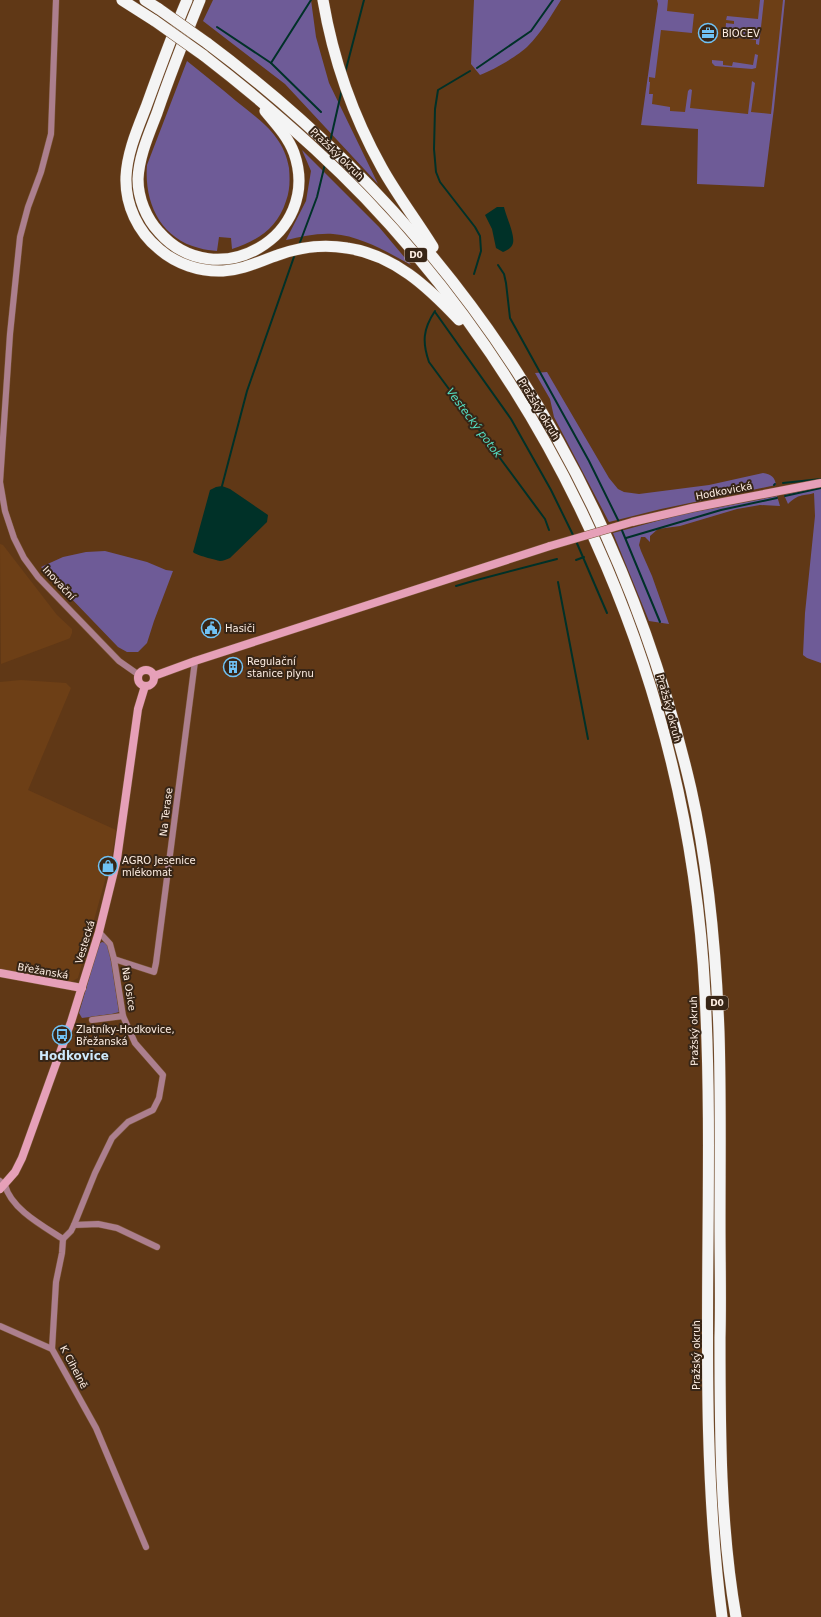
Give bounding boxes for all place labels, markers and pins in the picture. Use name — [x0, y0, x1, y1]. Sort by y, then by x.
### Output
office icon: BIOCEV — [697, 22, 719, 44]
place label: BIOCEV — [722, 28, 760, 39]
public building icon: Hasiči — [200, 617, 222, 639]
place label: Hasiči — [225, 623, 255, 634]
building icon: Regulační stanice plynu — [222, 656, 244, 678]
place label: Regulační stanice plynu — [247, 656, 314, 679]
shop icon: AGRO Jesenice mlékomat — [97, 855, 119, 877]
place label: AGRO Jesenice mlékomat — [122, 855, 196, 878]
bus stop icon: Zlatníky-Hodkovice, Břežanská — [51, 1024, 73, 1046]
place label: Zlatníky-Hodkovice, Břežanská — [76, 1024, 175, 1047]

